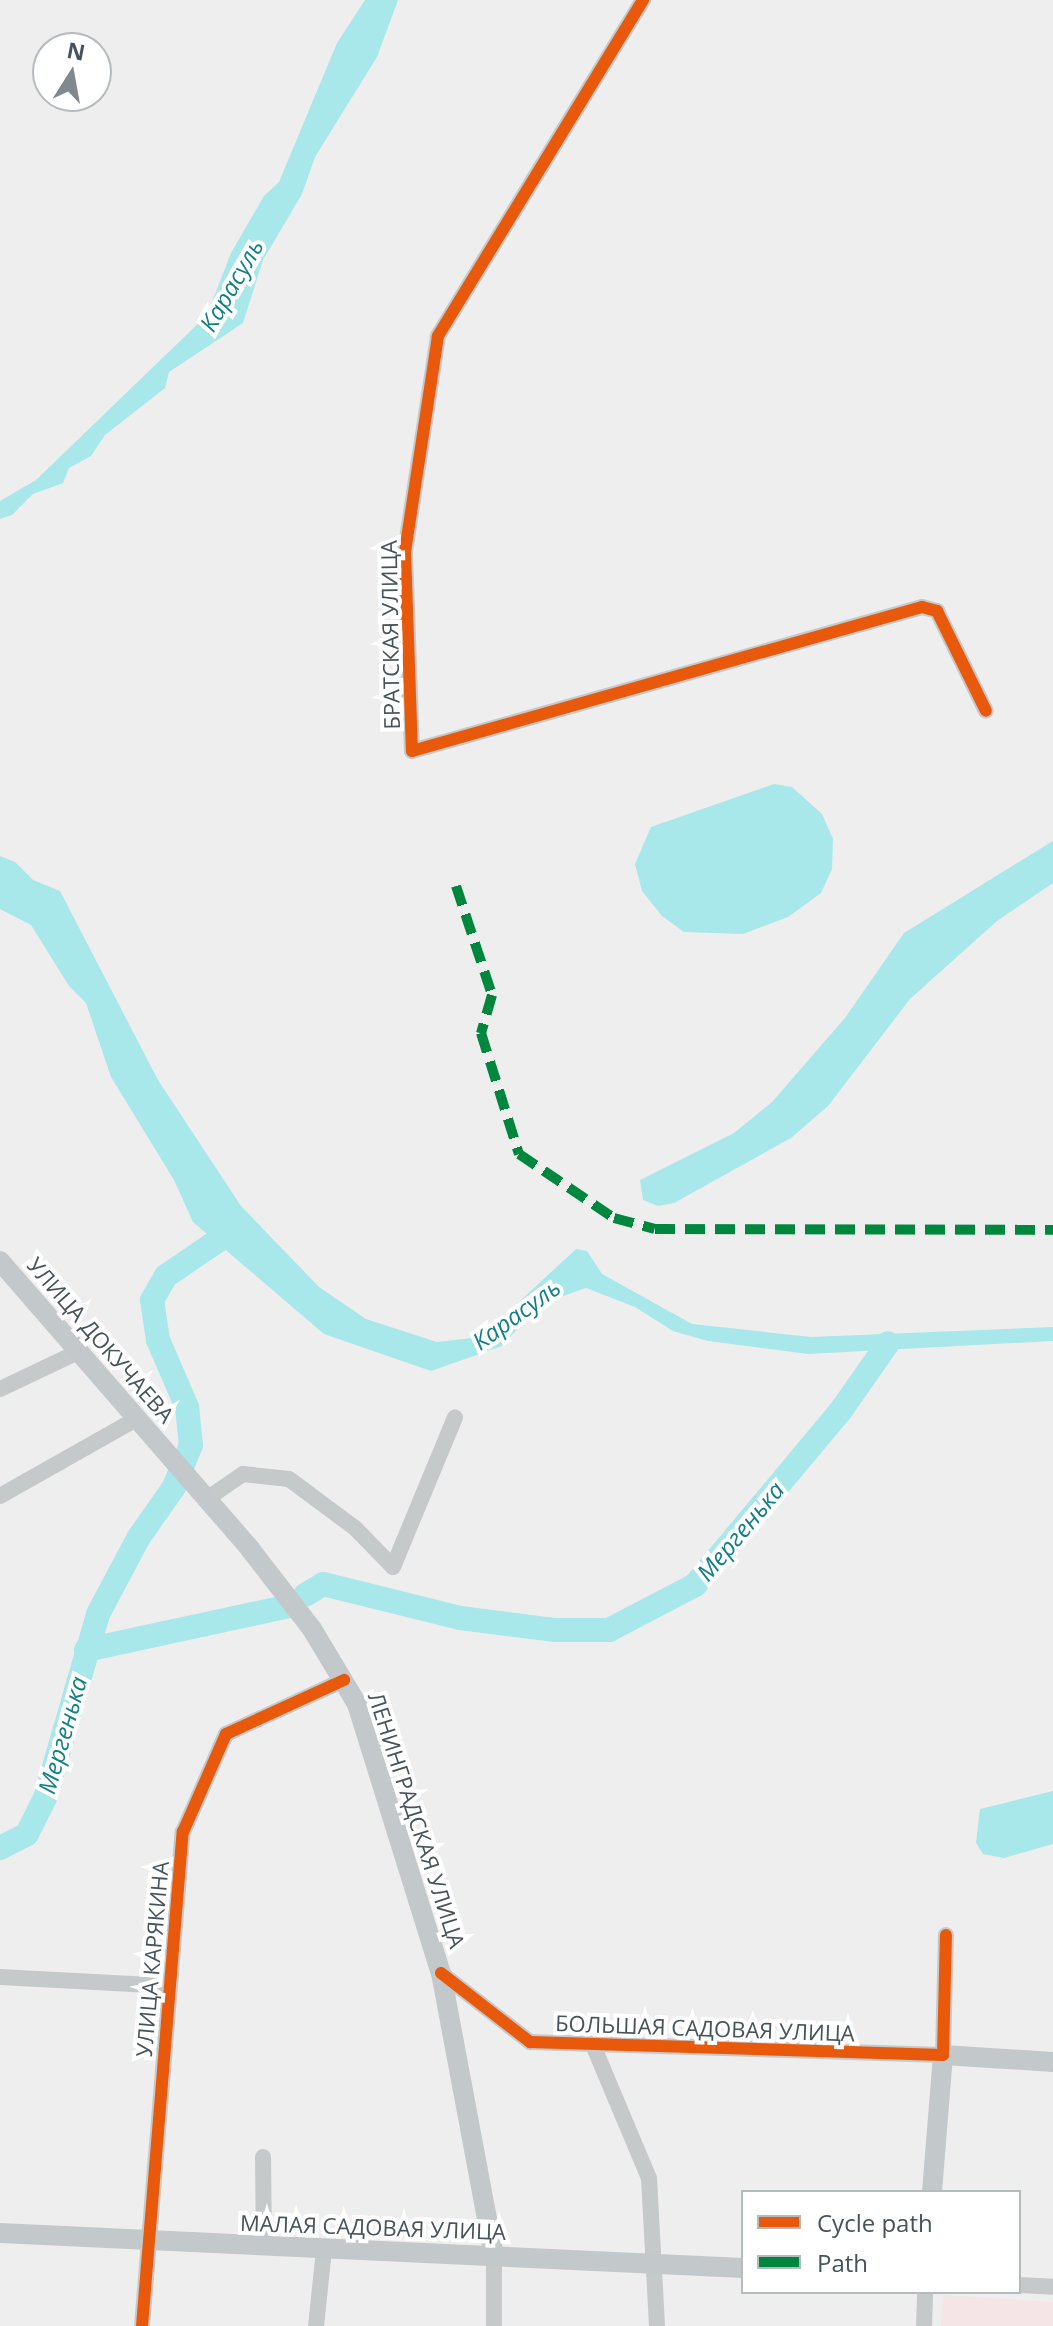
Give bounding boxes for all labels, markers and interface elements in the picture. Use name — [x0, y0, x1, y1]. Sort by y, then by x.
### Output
north arrow — [32, 32, 112, 112]
text: N — [65, 34, 88, 67]
water label: Карасуль — [193, 234, 269, 336]
street label: БРАТСКАЯ УЛИЦА — [375, 540, 405, 730]
street label: УЛИЦА ДОКУЧАЕВА — [22, 1252, 180, 1428]
water label: Карасуль — [466, 1272, 566, 1356]
water label: Мергенька — [690, 1476, 790, 1586]
water label: Мергенька — [32, 1673, 92, 1797]
street label: ЛЕНИНГРАДСКАЯ УЛИЦА — [363, 1689, 471, 1951]
street label: УЛИЦА КАРЯКИНА — [130, 1860, 174, 2058]
street label: БОЛЬШАЯ САДОВАЯ УЛИЦА — [555, 2010, 855, 2046]
legend — [741, 2190, 1021, 2294]
text: Cycle path — [817, 2206, 933, 2239]
street label: МАЛАЯ САДОВАЯ УЛИЦА — [239, 2209, 507, 2245]
text: Path — [817, 2246, 868, 2279]

